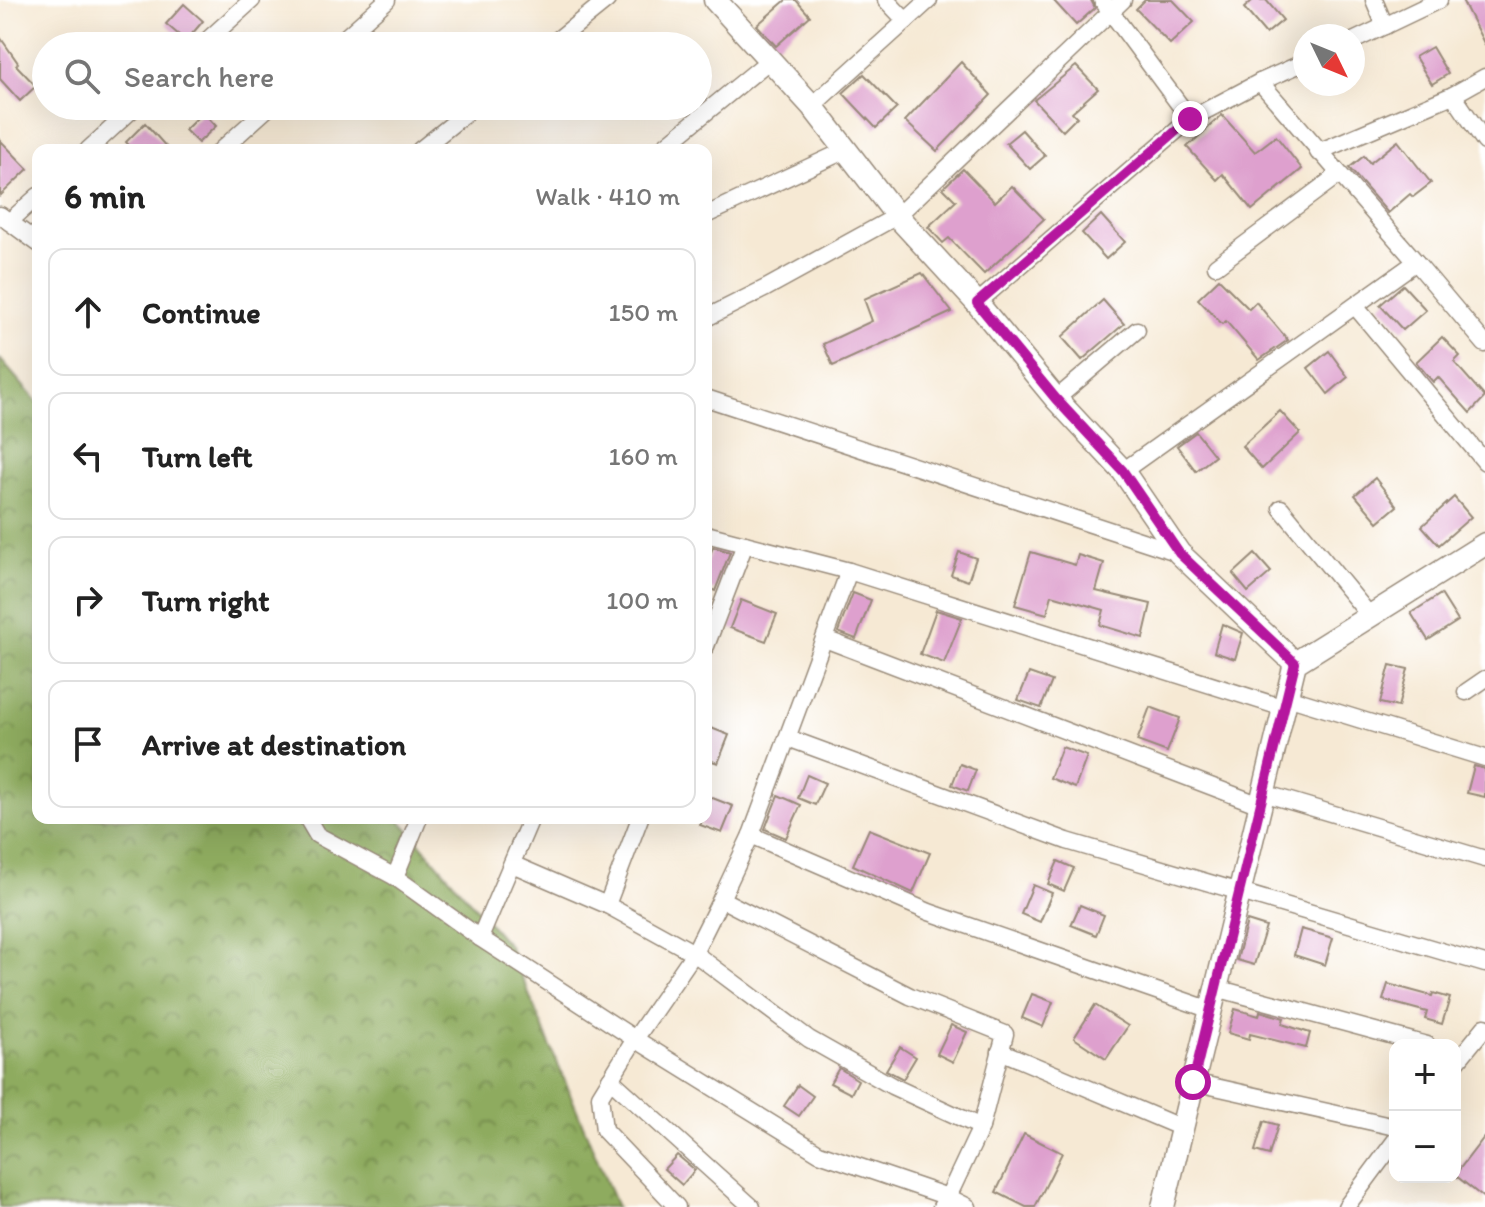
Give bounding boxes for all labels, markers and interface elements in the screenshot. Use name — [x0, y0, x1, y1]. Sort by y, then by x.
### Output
north arrow — [1293, 24, 1365, 96]
search box — [32, 32, 712, 120]
icon: search — [60, 54, 104, 98]
text: Search here — [124, 58, 274, 95]
route end — [1172, 101, 1208, 137]
text: 6 min — [64, 176, 145, 217]
text: Walk · 410 m — [535, 180, 680, 212]
icon: ahead — [66, 290, 110, 334]
text: Continue — [142, 294, 261, 331]
text: 150 m — [609, 296, 678, 328]
icon: left — [66, 434, 110, 478]
text: Turn left — [142, 438, 253, 475]
text: 160 m — [608, 440, 678, 472]
icon: right — [66, 578, 110, 622]
text: Turn right — [142, 582, 270, 619]
text: 100 m — [606, 584, 678, 616]
icon: arrive — [66, 722, 110, 766]
text: Arrive at destination — [142, 726, 406, 763]
map controls — [1389, 1039, 1461, 1183]
button: + — [1389, 1039, 1461, 1111]
route start — [1175, 1064, 1211, 1100]
button: − — [1389, 1111, 1461, 1183]

